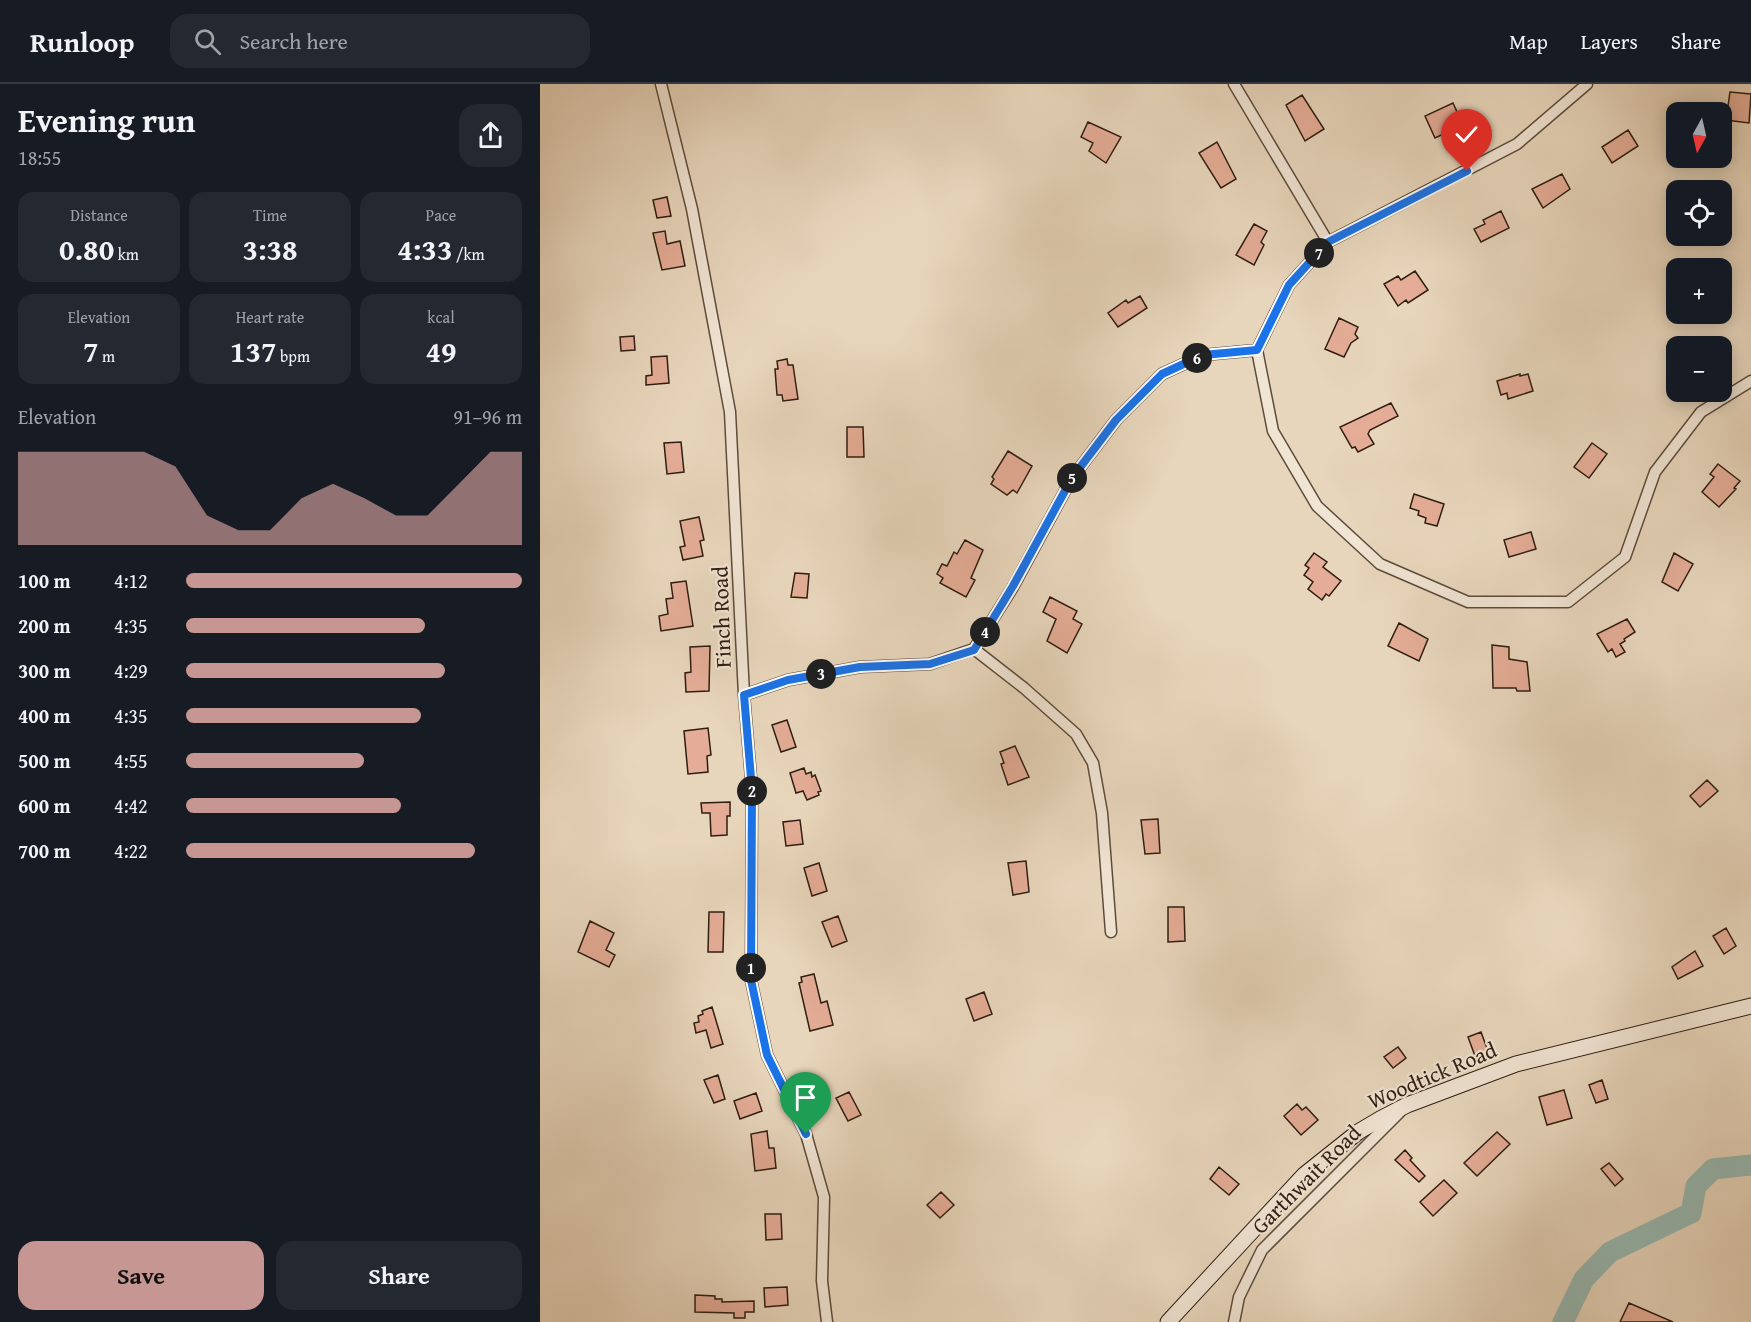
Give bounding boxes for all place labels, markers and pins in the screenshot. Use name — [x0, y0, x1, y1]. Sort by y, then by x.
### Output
pin — [1441, 109, 1492, 171]
pin: 7 — [1304, 238, 1334, 268]
pin: 6 — [1182, 343, 1212, 373]
pin: 5 — [1057, 463, 1087, 493]
pin: 4 — [970, 617, 1000, 647]
pin: 3 — [806, 659, 836, 689]
pin: 2 — [737, 776, 767, 806]
pin: 1 — [736, 953, 766, 983]
pin — [780, 1072, 831, 1134]

